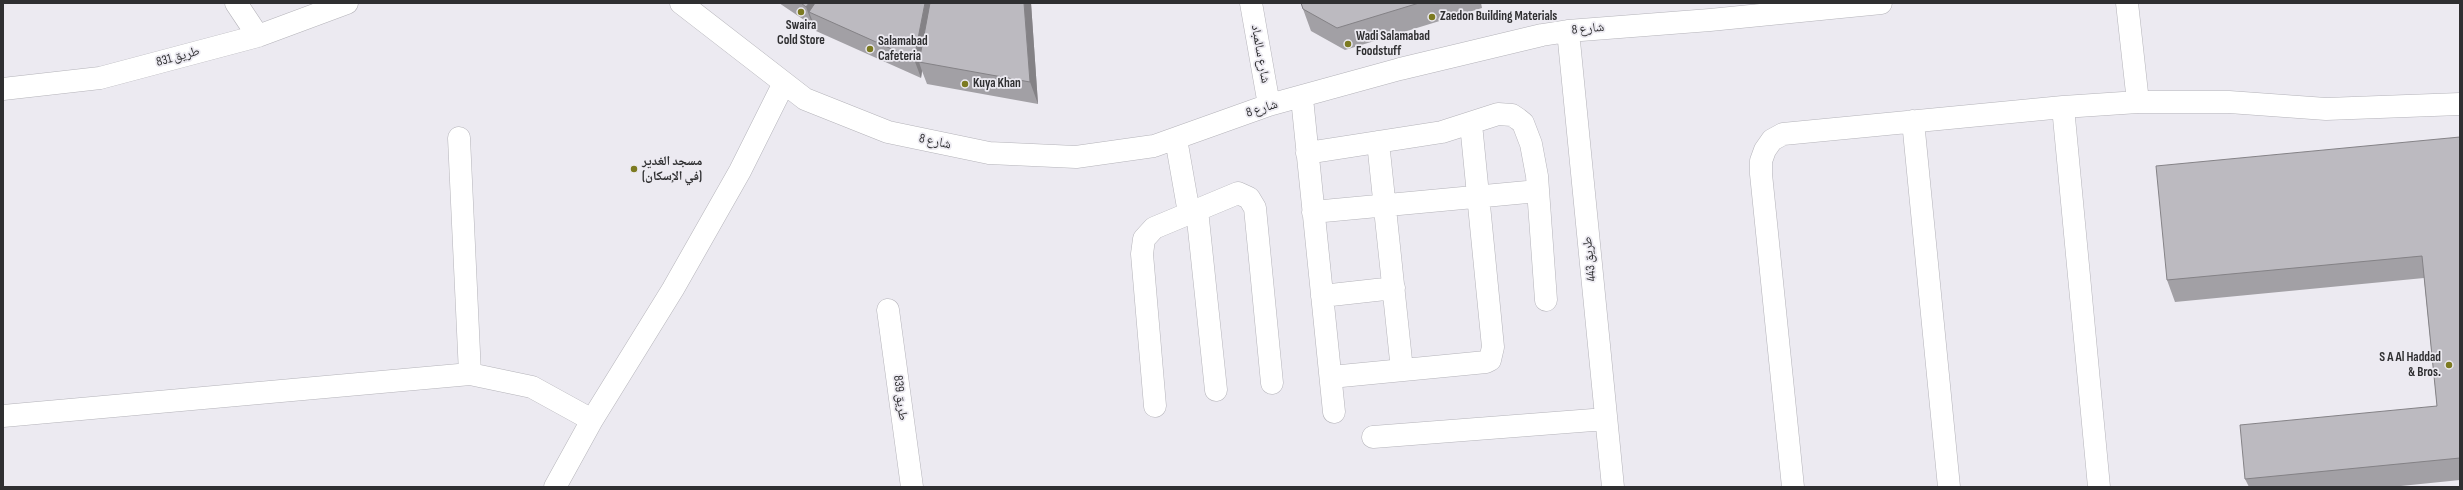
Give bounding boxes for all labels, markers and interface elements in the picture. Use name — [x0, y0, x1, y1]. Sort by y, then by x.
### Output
marker: Swaira Cold Store — [796, 7, 806, 17]
place label: Zaedon Building Materials — [1440, 9, 1557, 25]
marker: Zaedon Building Materials — [1427, 12, 1437, 22]
place label: Swaira Cold Store — [777, 18, 825, 49]
street label: شارع 8 — [1571, 20, 1605, 38]
street label: شارع سالمباد — [1247, 23, 1273, 85]
place label: Wadi Salamabad Foodstuff — [1356, 29, 1430, 60]
place label: Salamabad Cafeteria — [878, 34, 928, 65]
marker: Wadi Salamabad Foodstuff — [1343, 39, 1353, 49]
street label: طريق 831 — [155, 44, 201, 70]
marker: Salamabad Cafeteria — [865, 44, 875, 54]
place label: Kuya Khan — [973, 76, 1021, 92]
marker: Kuya Khan — [960, 79, 970, 89]
street label: شارع 8 — [1244, 97, 1280, 121]
street label: شارع 8 — [917, 131, 953, 153]
place label: مسجد الغدير (في الإسكان) — [642, 154, 702, 185]
marker: مسجد الغدير (في الإسكان) — [629, 164, 639, 174]
street label: طريق 443 — [1580, 236, 1600, 282]
place label: S A Al Haddad & Bros. — [2379, 350, 2441, 381]
marker: S A Al Haddad & Bros. — [2444, 360, 2454, 370]
street label: طريق 839 — [889, 374, 911, 422]

